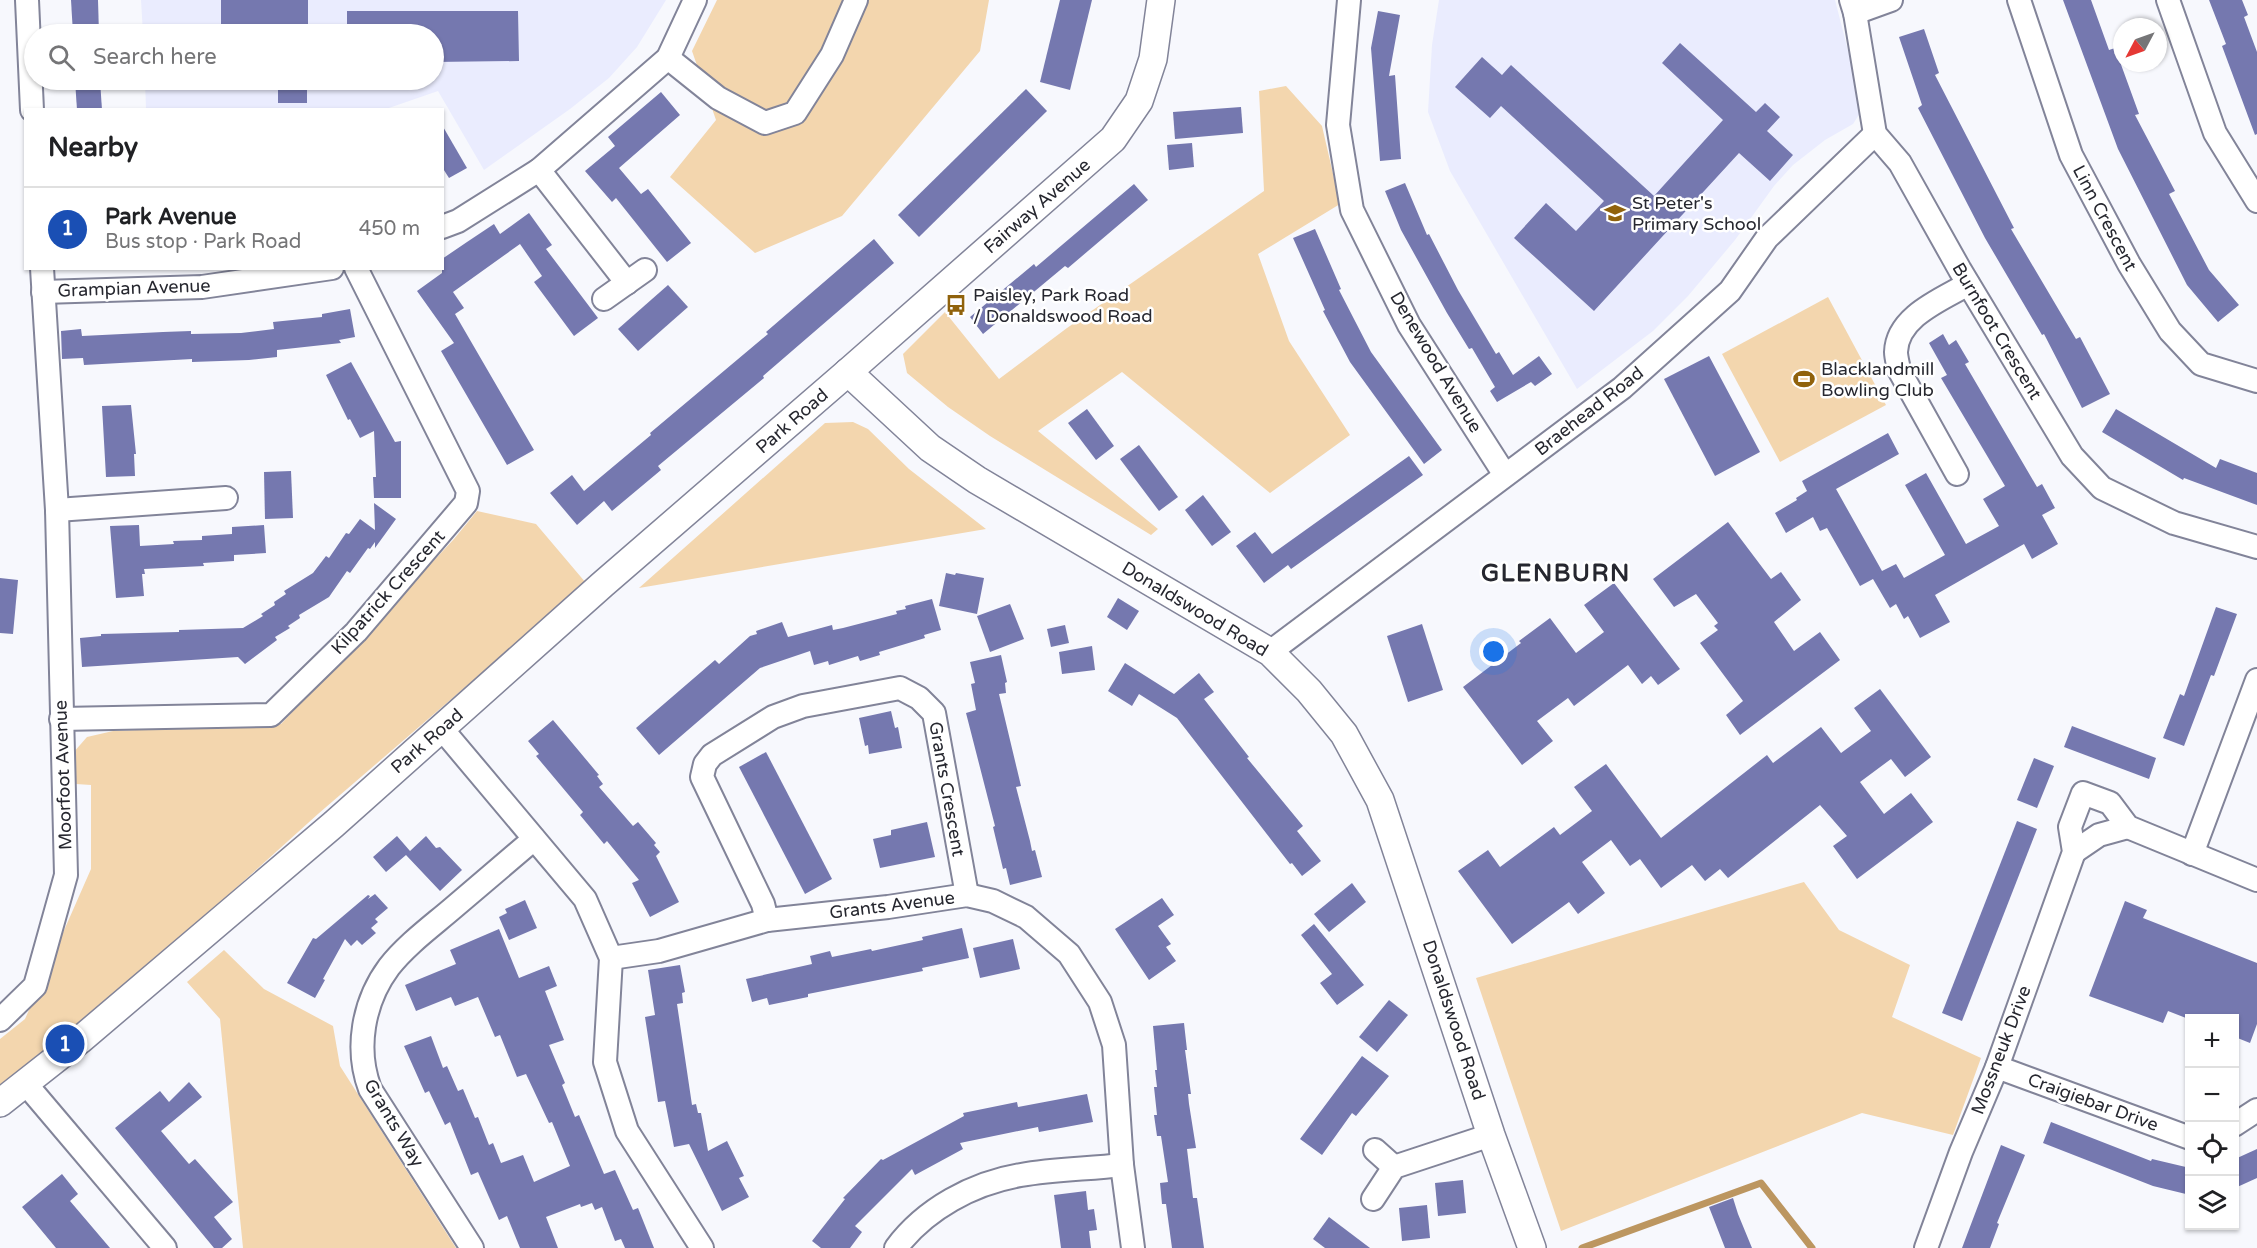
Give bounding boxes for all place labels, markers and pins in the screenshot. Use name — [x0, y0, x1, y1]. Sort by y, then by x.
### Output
place label: St Peter's Primary School — [1632, 192, 1761, 235]
school or university icon: St Peter's Primary School — [1603, 201, 1627, 225]
place label: Paisley, Park Road / Donaldswood Road — [973, 284, 1153, 327]
bus stop icon: Paisley, Park Road / Donaldswood Road — [944, 293, 968, 317]
place label: Blacklandmill Bowling Club — [1821, 358, 1934, 401]
sports icon: Blacklandmill Bowling Club — [1792, 367, 1816, 391]
pin: 1 — [46, 1022, 84, 1066]

